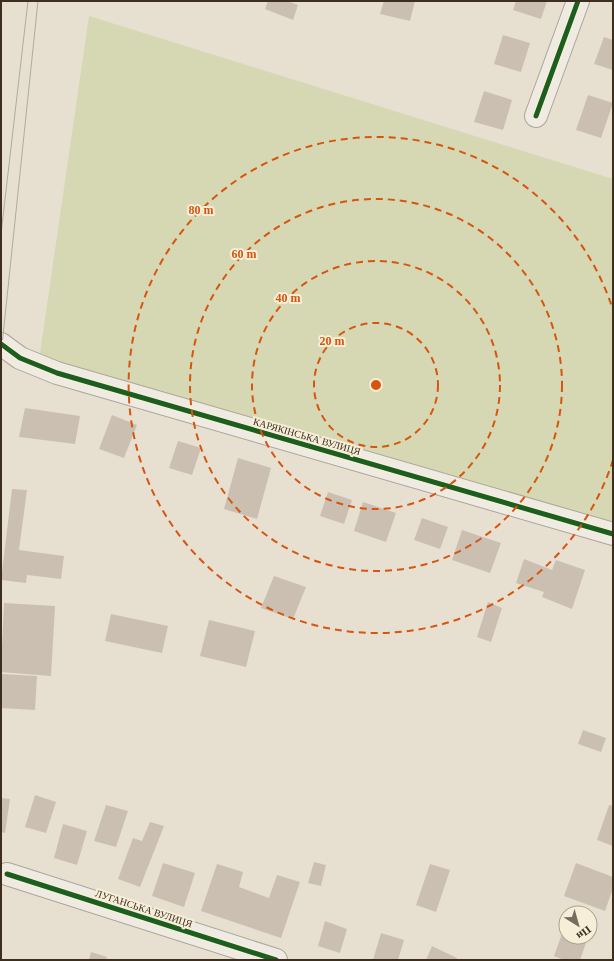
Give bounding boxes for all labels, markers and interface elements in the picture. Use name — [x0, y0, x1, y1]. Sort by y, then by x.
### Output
text: 80 m — [189, 203, 214, 217]
text: 60 m — [232, 247, 257, 261]
text: 40 m — [276, 291, 301, 305]
text: 20 m — [320, 334, 345, 348]
centre of rings — [369, 378, 383, 392]
street label: КАРЯКІНСЬКА ВУЛИЦЯ — [252, 416, 362, 457]
street label: ЛУГАНСЬКА ВУЛИЦЯ — [94, 888, 194, 929]
north arrow — [558, 905, 598, 945]
text: Пн — [574, 924, 594, 943]

